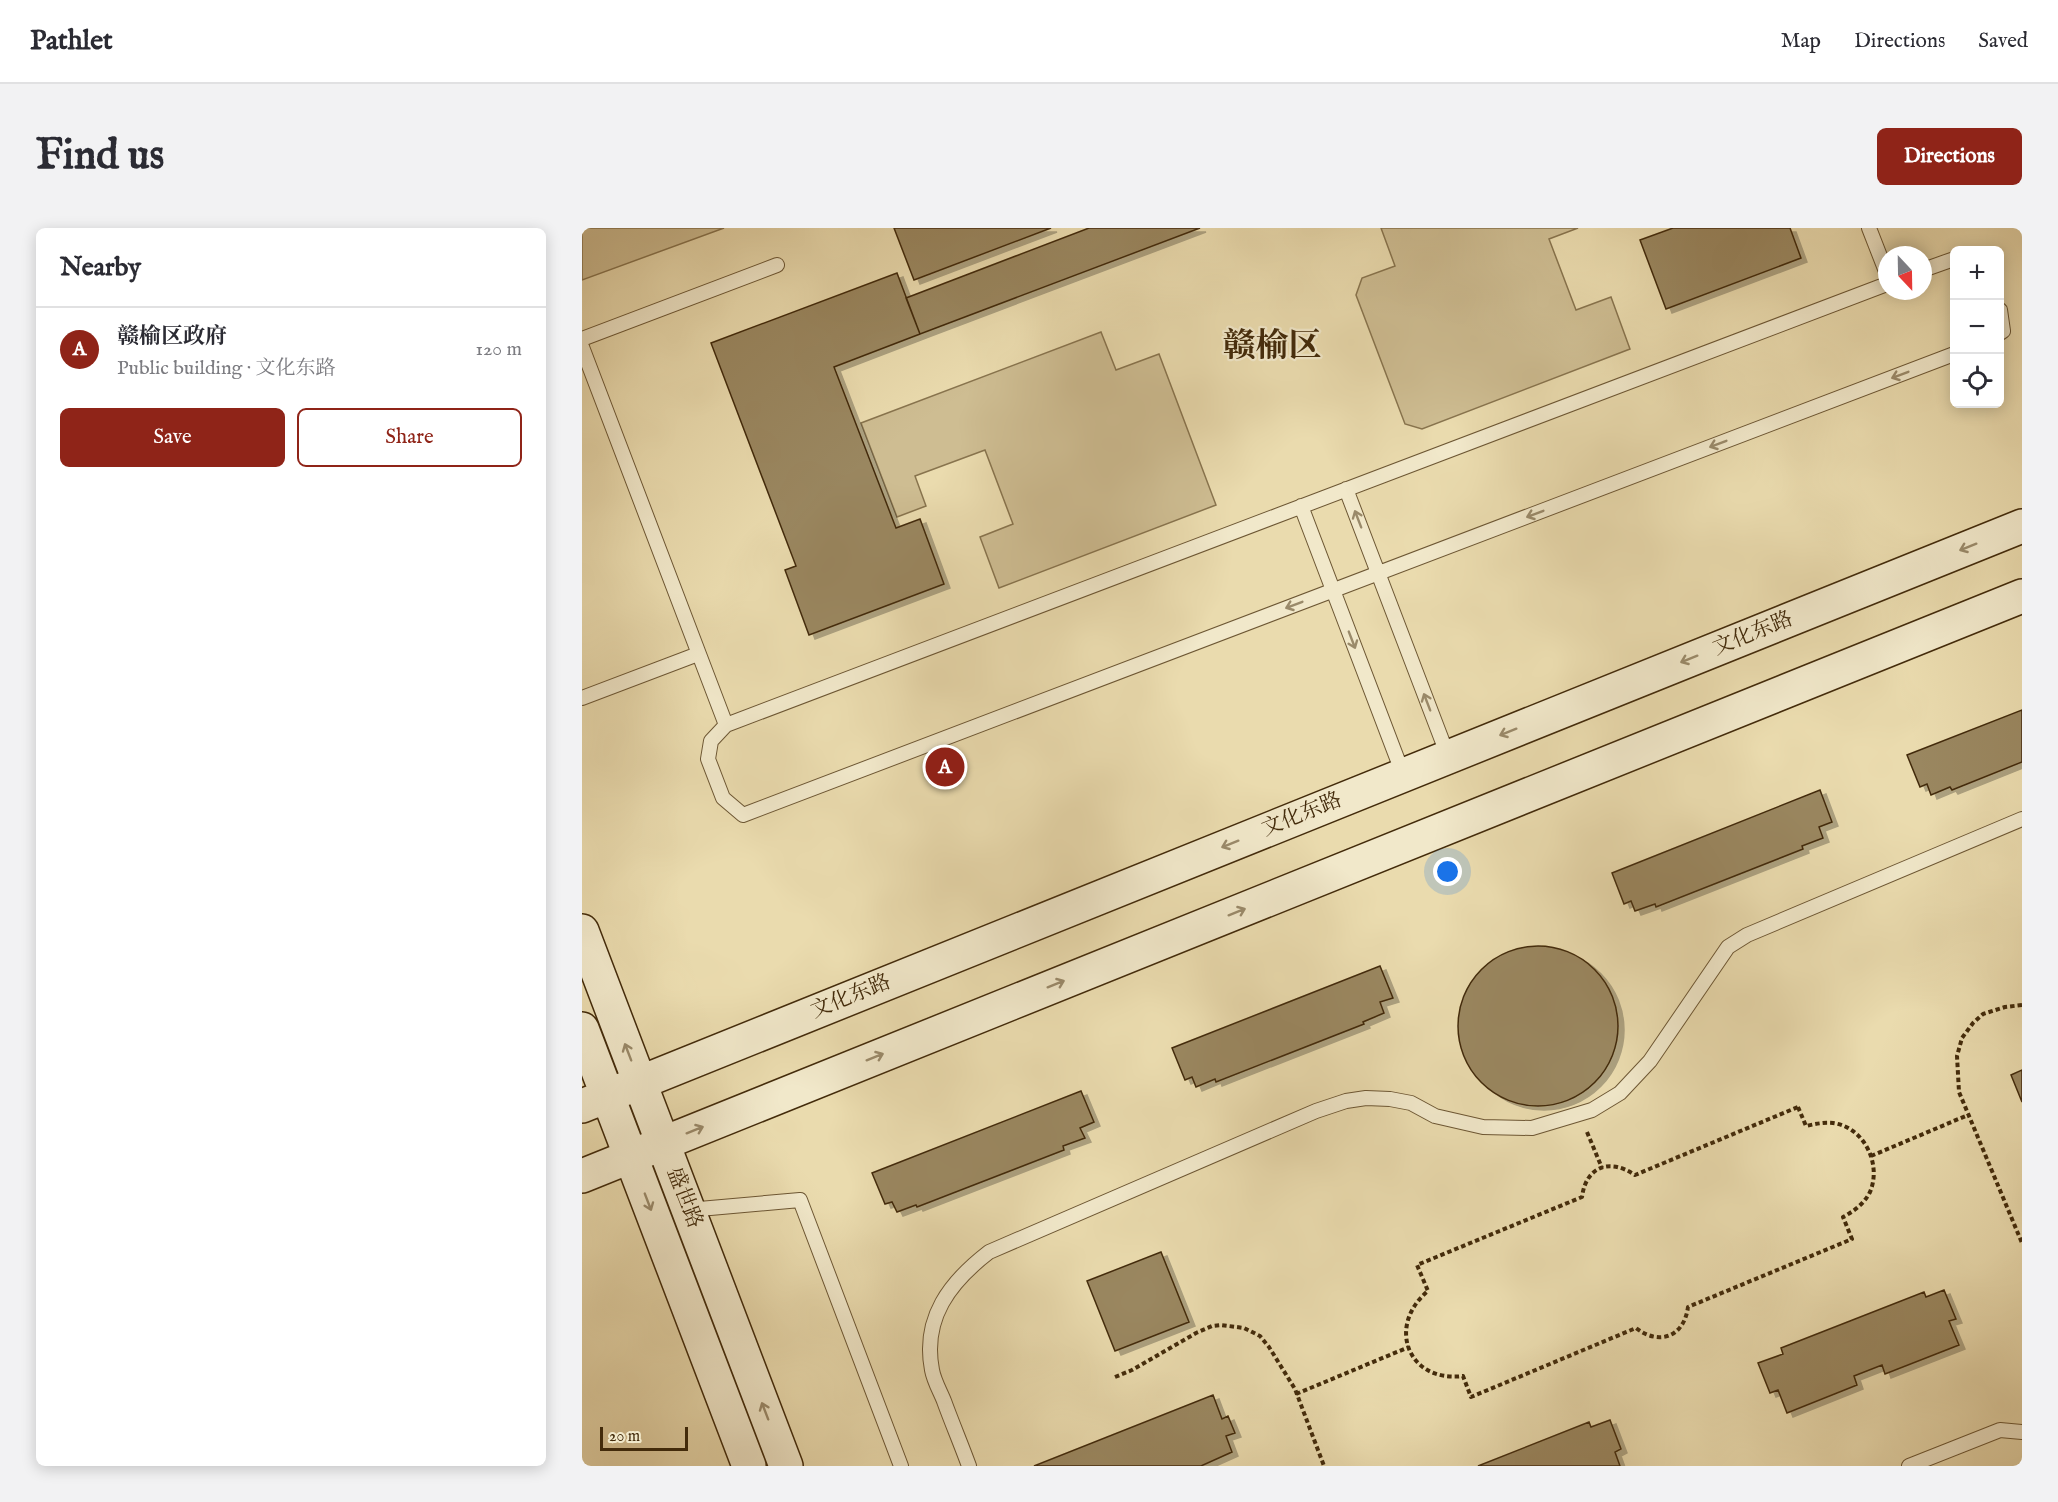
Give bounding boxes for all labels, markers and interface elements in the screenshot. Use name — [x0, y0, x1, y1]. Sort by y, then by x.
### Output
text: Pathlet — [30, 24, 113, 59]
text: Map — [1781, 28, 1821, 55]
text: Directions — [1854, 28, 1945, 55]
text: Saved — [1978, 28, 2028, 55]
button: Directions — [1877, 128, 2022, 185]
text: Find us — [36, 130, 164, 183]
north arrow — [1878, 246, 1932, 300]
map controls — [1950, 246, 2004, 408]
button: + — [1950, 246, 2004, 300]
text: Nearby — [60, 251, 141, 284]
button: − — [1950, 300, 2004, 354]
text: 赣榆区政府 — [117, 323, 227, 351]
district label: 赣榆区 — [1223, 326, 1322, 368]
text: A — [73, 337, 86, 362]
text: 120 m — [476, 337, 522, 362]
button: locate — [1950, 354, 2004, 408]
text: Public building · 文化东路 — [117, 356, 336, 381]
one-way arrow — [1891, 370, 1910, 381]
button: Save — [60, 408, 285, 467]
button: Share — [297, 408, 522, 467]
one-way arrow — [1709, 440, 1727, 451]
one-way arrow — [1526, 509, 1545, 520]
one-way arrow — [1351, 511, 1362, 529]
one-way arrow — [1959, 542, 1977, 553]
one-way arrow — [1285, 601, 1304, 612]
street label: 文化东路 — [1709, 606, 1797, 662]
one-way arrow — [1347, 630, 1358, 648]
one-way arrow — [1681, 654, 1699, 665]
one-way arrow — [1421, 693, 1432, 711]
one-way arrow — [1500, 727, 1518, 738]
pin: A — [926, 744, 964, 790]
street label: 文化东路 — [1258, 787, 1346, 843]
one-way arrow — [1221, 839, 1240, 850]
your location — [1433, 857, 1462, 886]
one-way arrow — [1227, 905, 1246, 916]
street label: 文化东路 — [807, 969, 895, 1025]
one-way arrow — [1047, 978, 1065, 989]
one-way arrow — [622, 1044, 633, 1062]
one-way arrow — [866, 1051, 884, 1062]
one-way arrow — [685, 1124, 703, 1135]
street label: 盛世路 — [660, 1164, 708, 1232]
one-way arrow — [643, 1192, 654, 1210]
one-way arrow — [759, 1403, 770, 1421]
scale bar — [600, 1424, 688, 1452]
text: 20 m — [609, 1427, 640, 1447]

